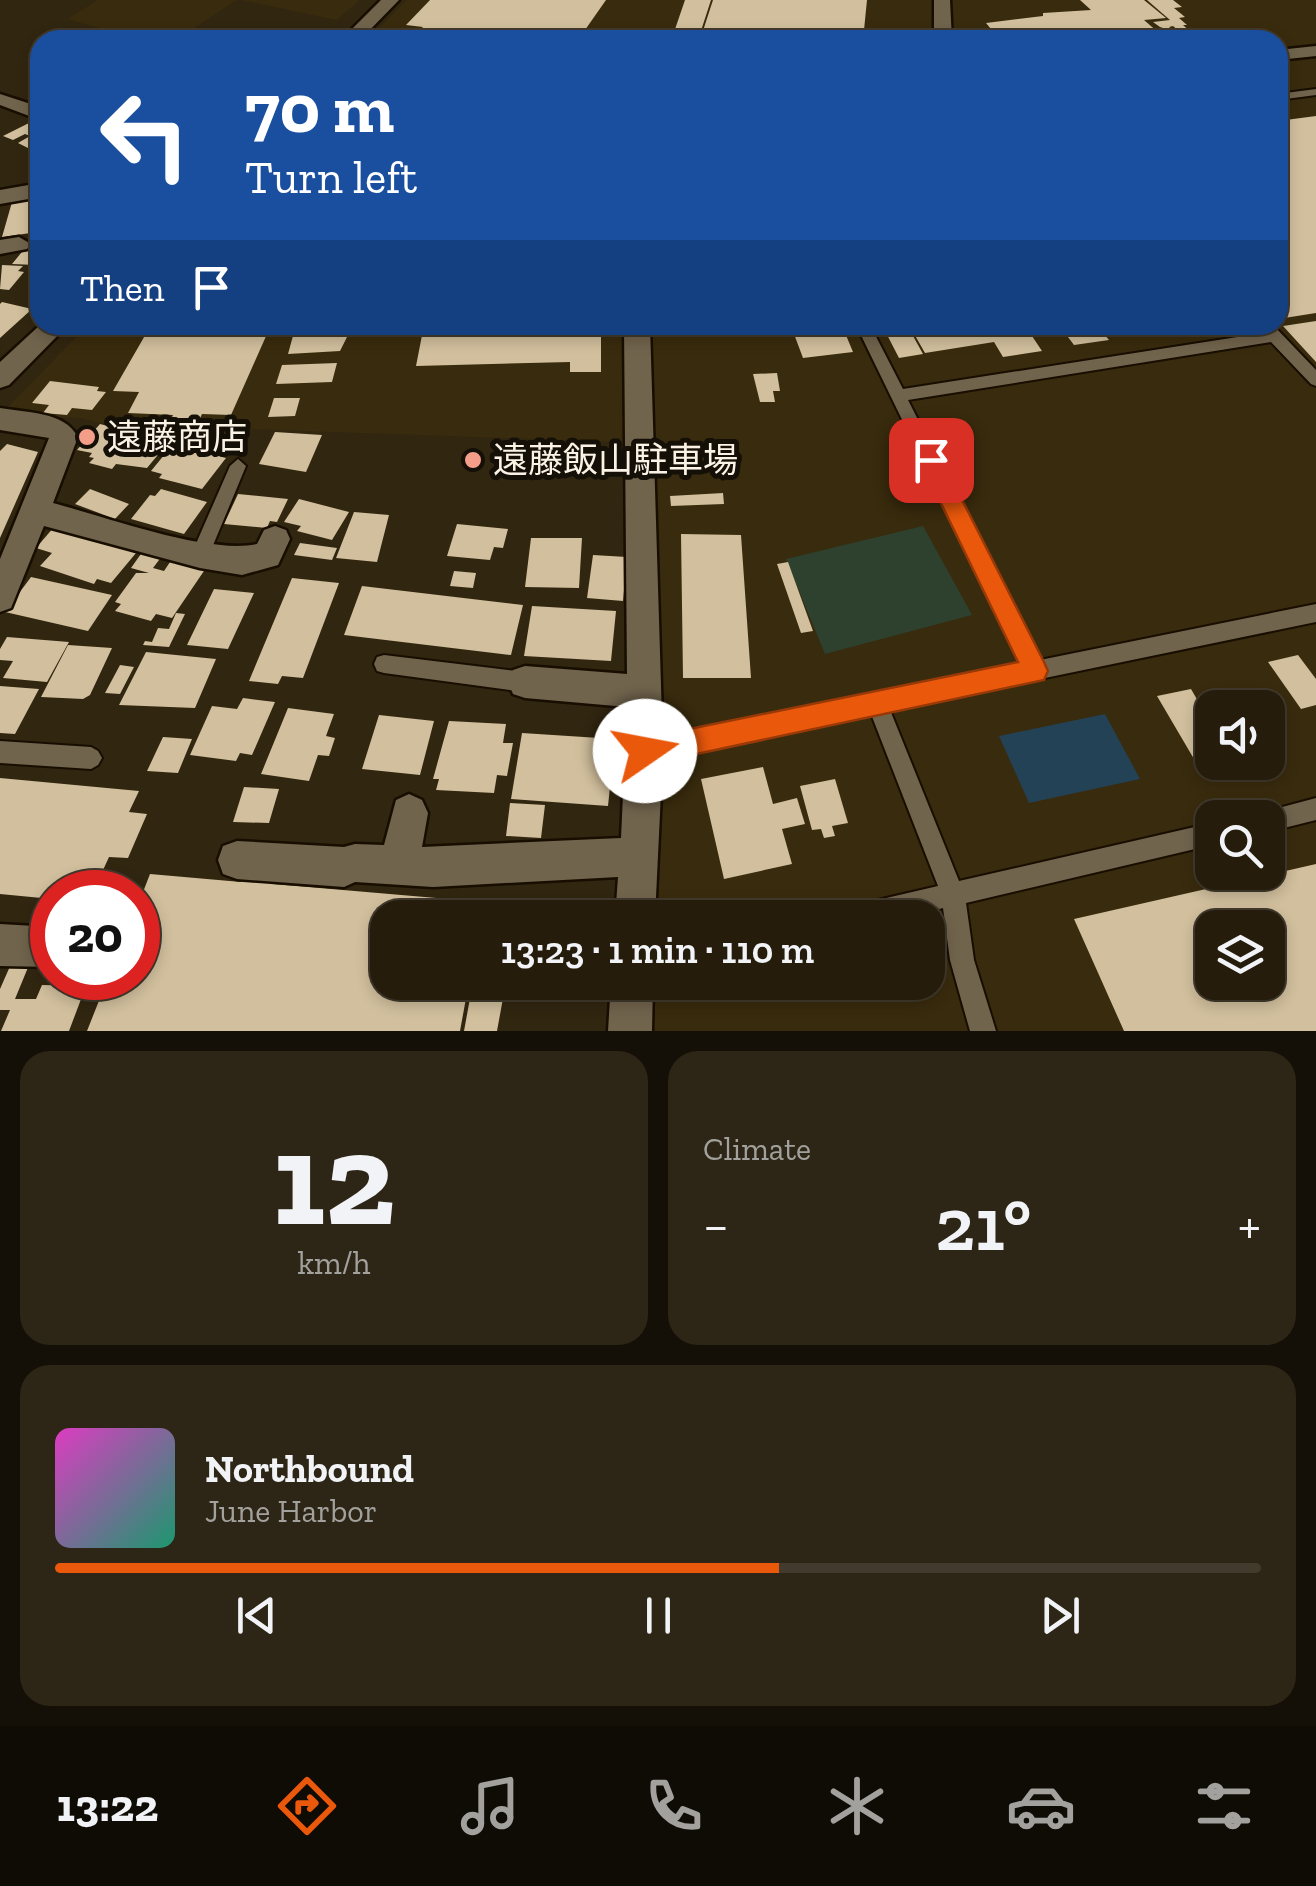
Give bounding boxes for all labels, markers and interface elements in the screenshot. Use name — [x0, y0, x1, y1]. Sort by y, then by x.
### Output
text: 70 m — [245, 66, 394, 150]
icon: left — [80, 70, 210, 200]
text: Turn left — [245, 151, 417, 205]
icon: arrive — [184, 260, 239, 315]
text: Then — [80, 265, 164, 311]
place label: 遠藤商店 — [107, 416, 247, 458]
pin — [889, 418, 974, 503]
marker: 遠藤商店 — [76, 426, 98, 448]
icon: arrive — [904, 433, 959, 488]
place label: 遠藤飯山駐車場 — [493, 439, 738, 481]
marker: 遠藤飯山駐車場 — [462, 449, 484, 471]
map controls — [1195, 690, 1285, 1000]
button: sound — [1195, 690, 1285, 780]
position arrow — [593, 699, 697, 803]
button: search — [1195, 800, 1285, 890]
speed limit sign: 20 — [30, 870, 160, 1000]
button: layers — [1195, 910, 1285, 1000]
text: 13:23 · 1 min · 110 m — [501, 927, 814, 973]
text: 12 — [273, 1101, 395, 1257]
text: Climate — [703, 1130, 811, 1168]
text: 21° — [935, 1179, 1031, 1269]
text: − — [703, 1192, 729, 1258]
text: + — [1238, 1192, 1261, 1258]
text: km/h — [297, 1244, 371, 1282]
text: Northbound — [205, 1446, 414, 1492]
text: June Harbor — [205, 1492, 377, 1530]
icon: previous — [229, 1588, 284, 1643]
icon: pause — [631, 1588, 686, 1643]
icon: next — [1033, 1588, 1088, 1643]
icon: directions — [272, 1771, 342, 1841]
icon: music — [455, 1771, 525, 1841]
icon: phone — [639, 1771, 709, 1841]
icon: climate — [822, 1771, 892, 1841]
icon: car — [1006, 1771, 1076, 1841]
icon: filters — [1189, 1771, 1259, 1841]
text: 13:22 — [57, 1779, 158, 1833]

